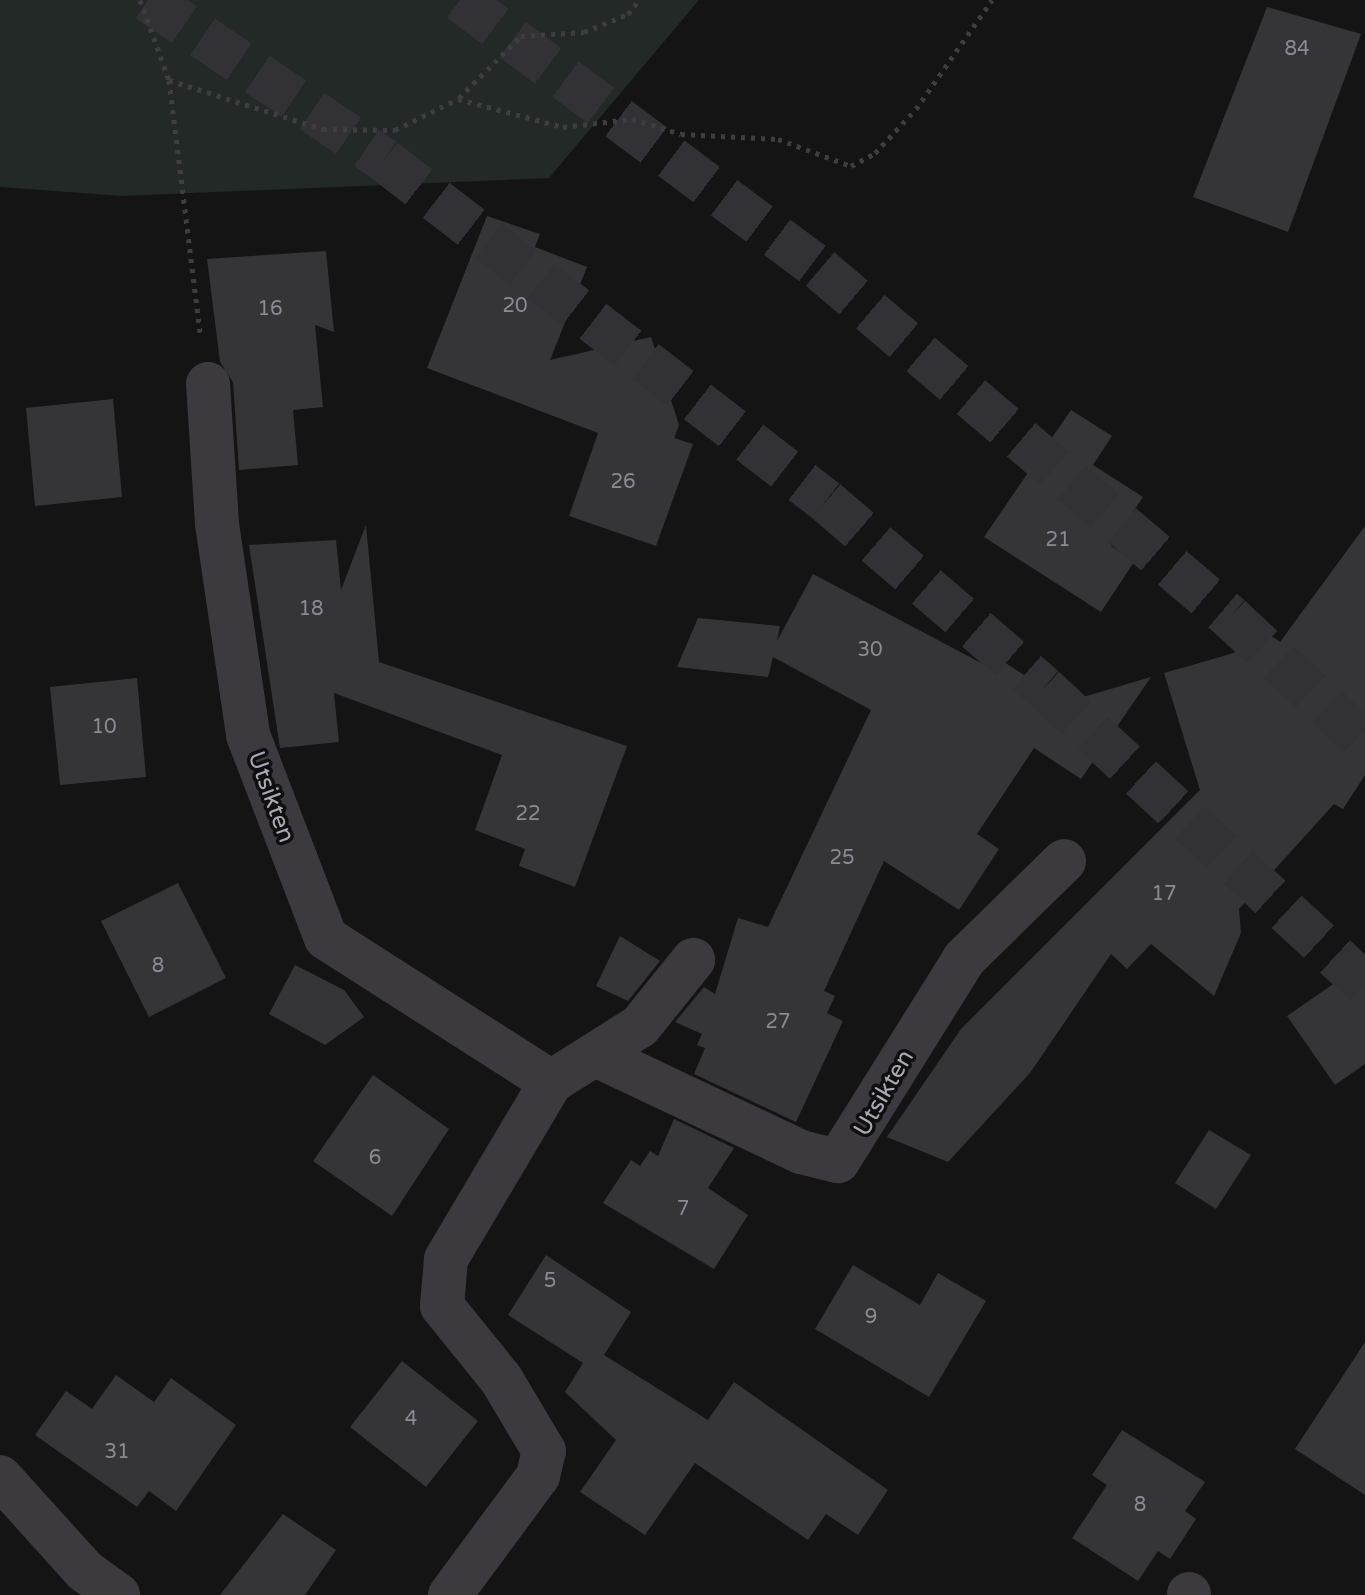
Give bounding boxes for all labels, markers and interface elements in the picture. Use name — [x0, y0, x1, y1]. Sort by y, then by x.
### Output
house number: 84 — [1284, 37, 1310, 61]
house number: 20 — [502, 294, 528, 318]
house number: 16 — [257, 297, 283, 321]
house number: 26 — [610, 470, 636, 494]
house number: 21 — [1045, 528, 1071, 552]
house number: 18 — [298, 597, 324, 621]
house number: 30 — [857, 638, 883, 662]
house number: 10 — [91, 715, 117, 739]
street label: Utsikten — [241, 747, 301, 847]
house number: 22 — [515, 802, 541, 826]
house number: 25 — [829, 846, 855, 870]
house number: 17 — [1151, 882, 1177, 906]
house number: 8 — [152, 954, 164, 978]
house number: 27 — [765, 1010, 791, 1034]
street label: Utsikten — [848, 1045, 920, 1141]
house number: 6 — [369, 1146, 381, 1170]
house number: 7 — [677, 1197, 689, 1221]
house number: 5 — [544, 1269, 556, 1293]
house number: 9 — [865, 1305, 877, 1329]
house number: 4 — [405, 1407, 417, 1431]
house number: 31 — [104, 1440, 130, 1464]
house number: 8 — [1134, 1493, 1146, 1517]

